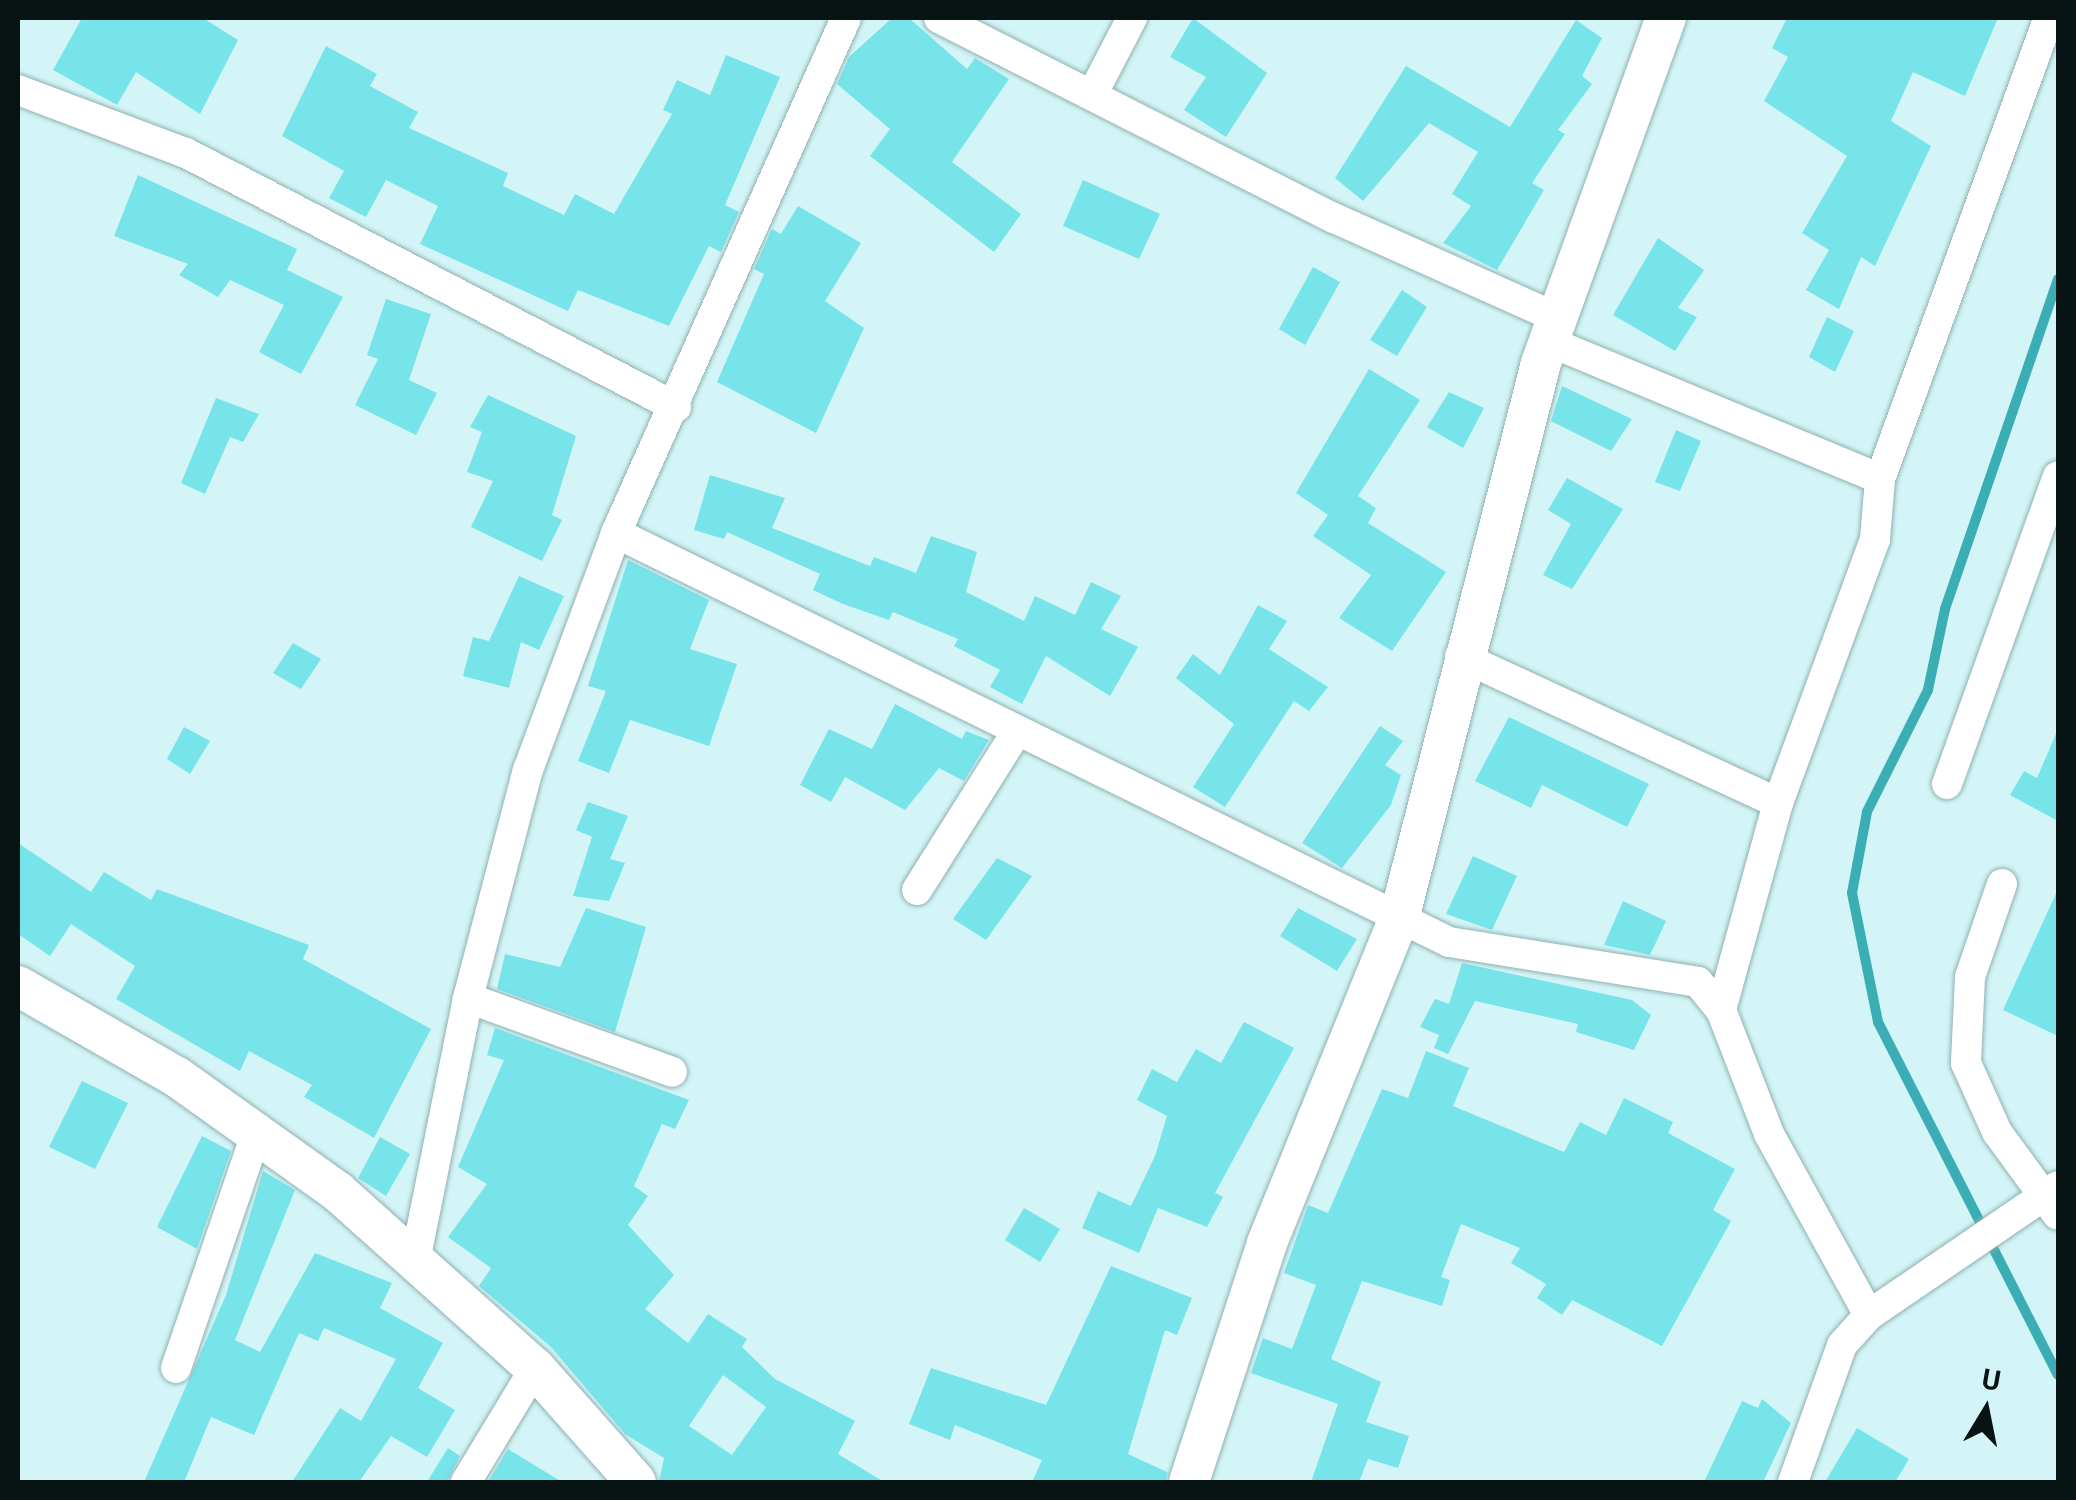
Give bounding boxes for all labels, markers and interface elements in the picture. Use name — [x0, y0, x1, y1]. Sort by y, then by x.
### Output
north arrow — [1936, 1360, 2036, 1460]
text: U — [1979, 1362, 2003, 1398]

